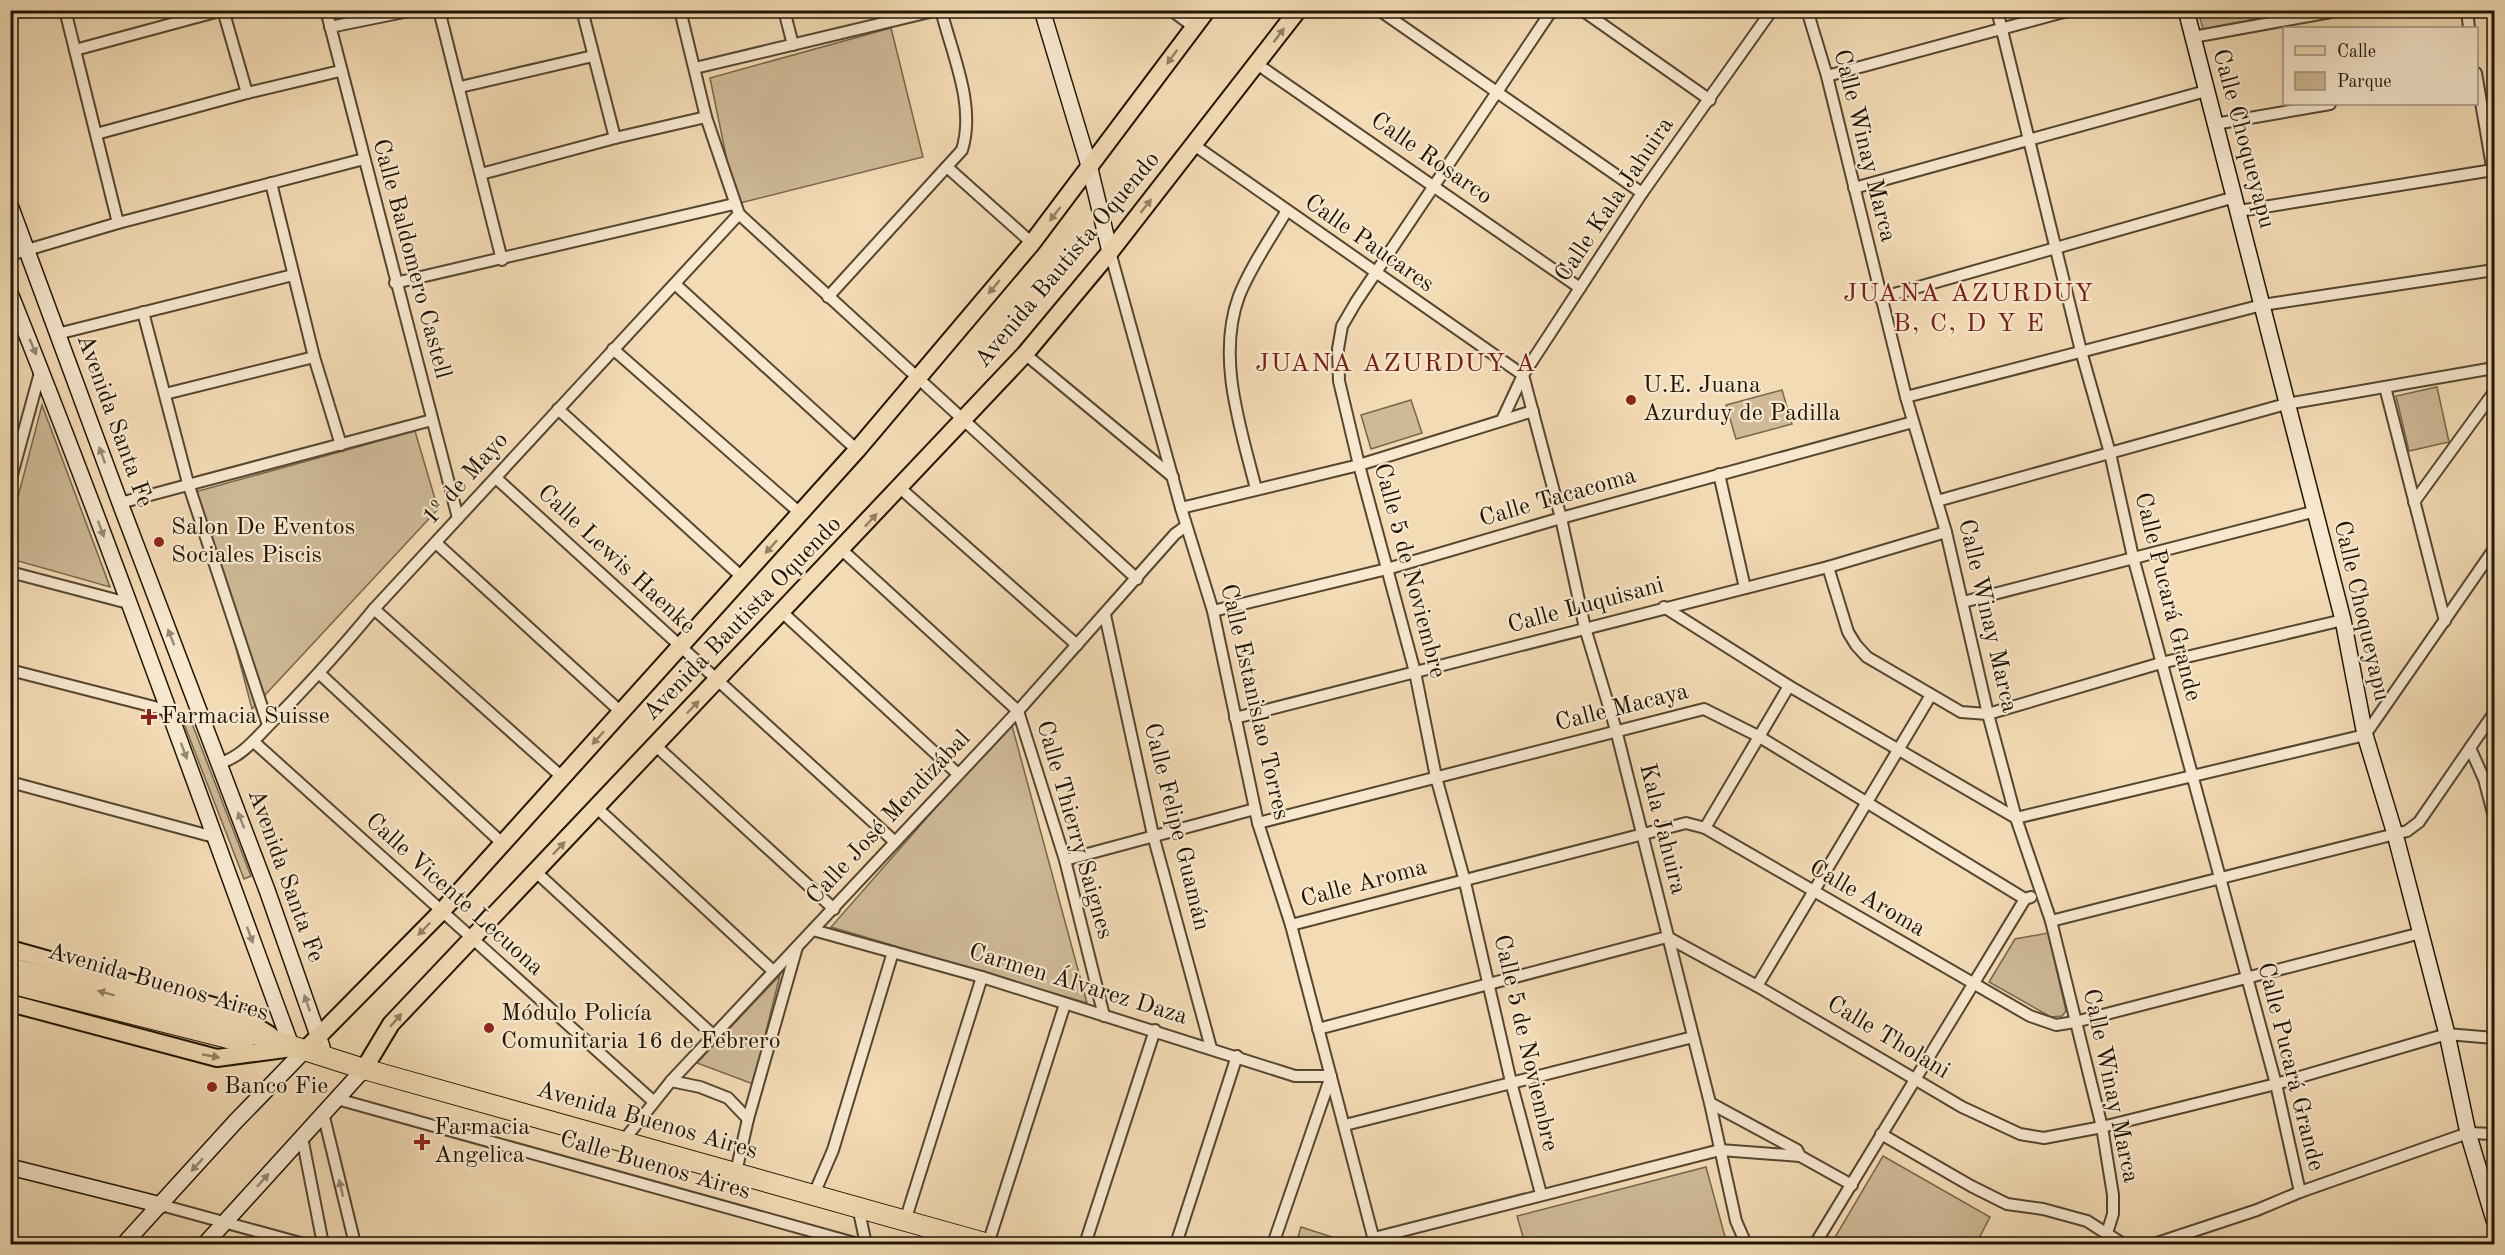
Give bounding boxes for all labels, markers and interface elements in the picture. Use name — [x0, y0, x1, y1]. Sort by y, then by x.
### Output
one-way arrow — [1272, 27, 1285, 43]
legend — [2283, 27, 2478, 105]
text: Calle — [2337, 43, 2376, 61]
street label: Calle Winay Marca — [1828, 47, 1900, 245]
street label: Calle Choqueyapu — [2208, 47, 2279, 231]
one-way arrow — [1166, 49, 1178, 65]
text: Parque — [2337, 73, 2392, 91]
street label: Calle Rosarco — [1366, 108, 1496, 210]
street label: Calle Kala Jahuira — [1551, 113, 1679, 287]
street label: Calle Baldomero Castell — [367, 136, 455, 382]
street label: Avenida Bautista Oquendo — [971, 148, 1165, 372]
street label: Calle Paucares — [1300, 191, 1438, 297]
one-way arrow — [1140, 198, 1152, 213]
one-way arrow — [1049, 206, 1061, 221]
one-way arrow — [988, 279, 1001, 294]
district label: JUANA AZURDUY B, C, D Y E — [1843, 281, 2095, 337]
street label: Avenida Santa Fe — [72, 331, 156, 511]
one-way arrow — [28, 338, 38, 356]
district label: JUANA AZURDUY A — [1255, 351, 1537, 377]
place label: U.E. Juana Azurduy de Padilla — [1643, 374, 1841, 426]
marker: U.E. Juana Azurduy de Padilla — [1624, 393, 1638, 407]
street label: 1º de Mayo — [419, 428, 513, 530]
one-way arrow — [96, 446, 106, 464]
street label: Calle 5 de Noviembre — [1369, 461, 1449, 681]
street label: Calle Tacacoma — [1477, 464, 1639, 532]
street label: Calle Lewis Haenke — [532, 481, 700, 639]
street label: Calle Pucará Grande — [2129, 490, 2205, 704]
street label: Avenida Bautista Oquendo — [639, 512, 847, 726]
one-way arrow — [864, 512, 878, 527]
place label: Salon De Eventos Sociales Piscis — [171, 516, 355, 568]
street label: Calle Winay Marca — [1953, 517, 2021, 715]
street label: Calle Choqueyapu — [2329, 518, 2394, 704]
one-way arrow — [96, 521, 106, 539]
marker: Salon De Eventos Sociales Piscis — [152, 535, 166, 549]
one-way arrow — [765, 539, 778, 554]
street label: Calle Luquisani — [1505, 574, 1667, 638]
street label: Calle Estanislao Torres — [1215, 582, 1293, 822]
one-way arrow — [166, 628, 176, 646]
street label: Calle Macaya — [1553, 680, 1691, 736]
one-way arrow — [686, 699, 700, 714]
place label: Farmacia Suisse — [161, 705, 330, 729]
marker: Farmacia Suisse — [142, 710, 156, 724]
street label: Calle Thierry Saignes — [1031, 718, 1117, 942]
street label: Calle Felipe Guamán — [1139, 721, 1213, 933]
street label: Calle José Mendizábal — [803, 726, 975, 910]
one-way arrow — [591, 730, 605, 745]
one-way arrow — [180, 742, 190, 760]
street label: Kala Jahuira — [1634, 761, 1690, 897]
street label: Avenida Santa Fe — [243, 786, 327, 966]
street label: Calle Vicente Lecuona — [360, 809, 548, 981]
one-way arrow — [235, 810, 245, 828]
one-way arrow — [552, 841, 566, 856]
street label: Calle Aroma — [1298, 856, 1430, 912]
street label: Calle Aroma — [1805, 856, 1929, 942]
one-way arrow — [418, 921, 432, 935]
one-way arrow — [246, 926, 256, 944]
street label: Calle 5 de Noviembre — [1488, 932, 1562, 1154]
street label: Carmen Álvarez Daza — [966, 936, 1192, 1030]
street label: Avenida Buenos Aires — [45, 940, 271, 1026]
street label: Calle Pucará Grande — [2252, 960, 2328, 1174]
street label: Calle Winay Marca — [2078, 987, 2142, 1185]
one-way arrow — [97, 988, 115, 998]
street label: Calle Tholani — [1822, 992, 1954, 1084]
one-way arrow — [301, 994, 311, 1012]
place label: Módulo Policía Comunitaria 16 de Febrero — [501, 1002, 781, 1054]
one-way arrow — [389, 1013, 402, 1028]
marker: Módulo Policía Comunitaria 16 de Febrero — [482, 1021, 496, 1035]
one-way arrow — [202, 1052, 221, 1061]
place label: Banco Fie — [224, 1075, 328, 1099]
street label: Avenida Buenos Aires — [534, 1078, 760, 1164]
marker: Banco Fie — [205, 1080, 219, 1094]
place label: Farmacia Angelica — [434, 1116, 530, 1168]
street label: Calle Buenos Aires — [557, 1127, 753, 1205]
marker: Farmacia Angelica — [415, 1135, 429, 1149]
one-way arrow — [190, 1157, 204, 1172]
one-way arrow — [256, 1173, 270, 1188]
one-way arrow — [336, 1178, 346, 1197]

